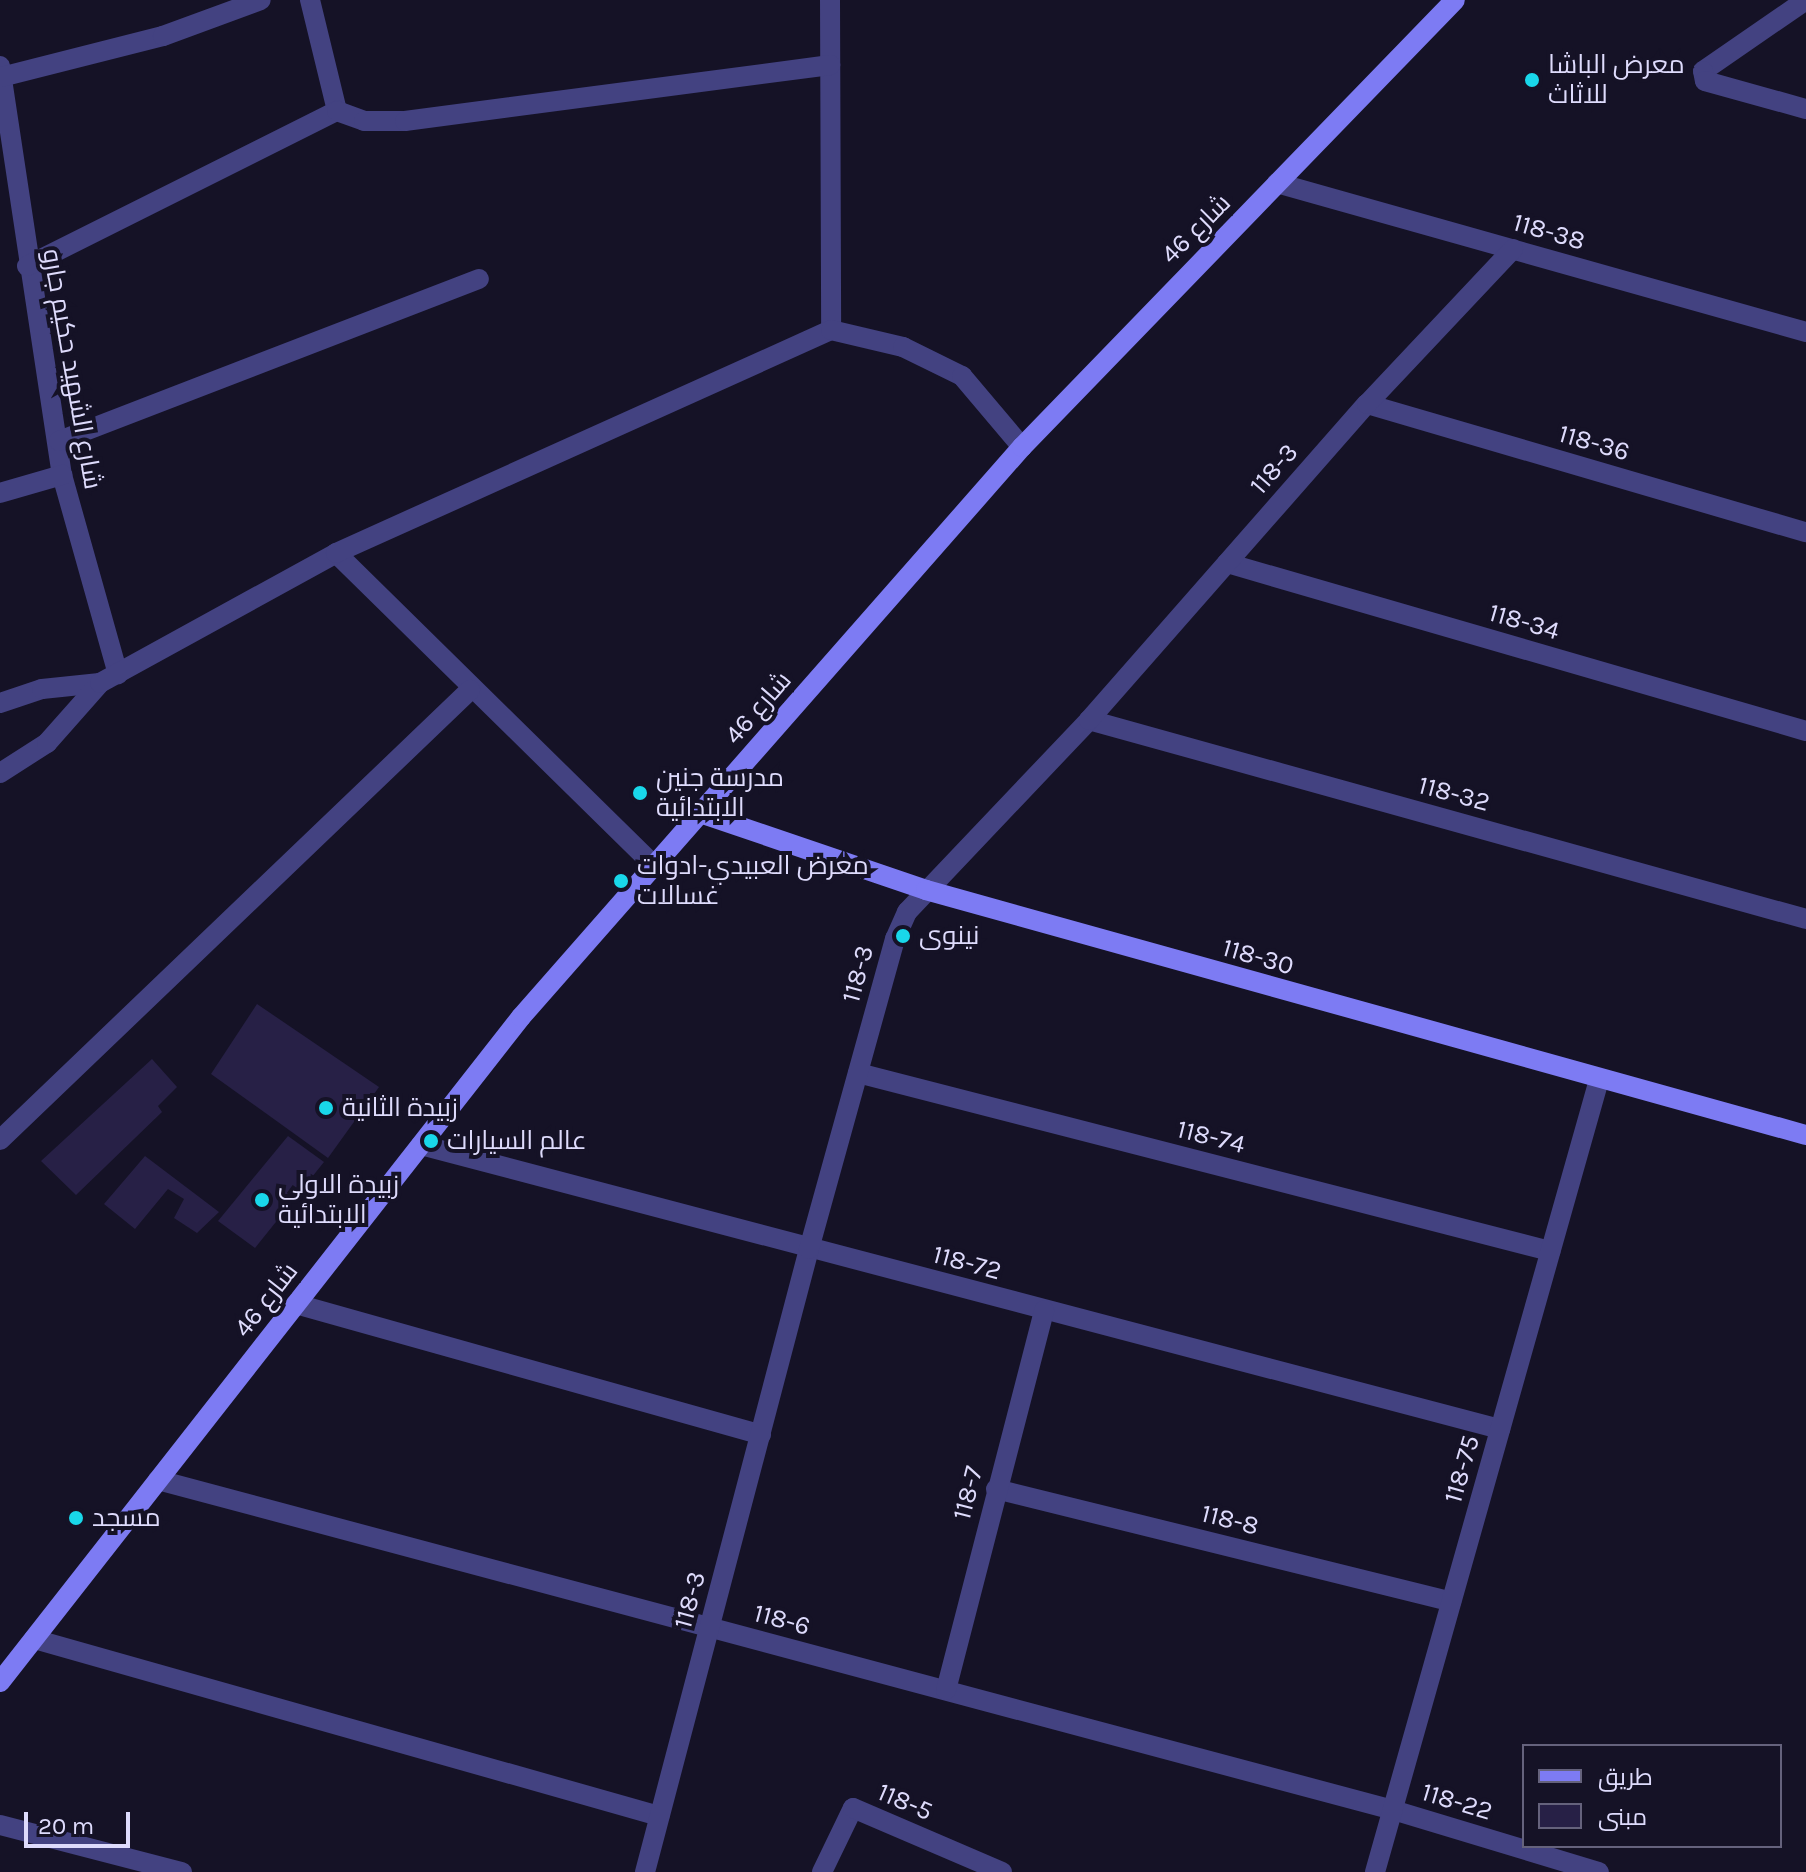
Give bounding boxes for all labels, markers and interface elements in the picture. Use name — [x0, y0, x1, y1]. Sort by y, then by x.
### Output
place label: معرض الباشا للاثاث — [1548, 49, 1685, 110]
marker: معرض الباشا للاثاث — [1523, 71, 1541, 89]
street label: شارع 46 — [1155, 188, 1237, 270]
street label: 118-38 — [1509, 207, 1589, 257]
street label: شارع الشهيد حكيم جارو — [35, 246, 109, 492]
street label: 118-36 — [1555, 418, 1633, 468]
street label: 118-3 — [1243, 437, 1305, 501]
street label: 118-34 — [1485, 597, 1563, 647]
street label: شارع 46 — [718, 665, 798, 751]
place label: مدرسة جنين الابتدائية — [656, 762, 784, 824]
street label: 118-32 — [1415, 770, 1493, 818]
marker: مدرسة جنين الابتدائية — [631, 784, 649, 802]
place label: معرض العبيدي-ادوات غسالات — [637, 850, 869, 912]
marker: معرض العبيدي-ادوات غسالات — [612, 872, 630, 890]
place label: نينوى — [919, 920, 980, 952]
marker: نينوى — [894, 927, 912, 945]
street label: 118-30 — [1219, 932, 1297, 982]
street label: 118-3 — [835, 942, 881, 1006]
place label: زبيدة الثانية — [342, 1092, 458, 1124]
marker: زبيدة الثانية — [317, 1099, 335, 1117]
street label: 118-74 — [1174, 1114, 1248, 1160]
place label: عالم السيارات — [447, 1125, 587, 1157]
marker: عالم السيارات — [422, 1132, 440, 1150]
place label: زبيدة الاولى الابتدائية — [278, 1169, 399, 1230]
marker: زبيدة الاولى الابتدائية — [253, 1191, 271, 1209]
street label: 118-72 — [929, 1239, 1005, 1287]
street label: شارع 46 — [227, 1257, 305, 1343]
street label: 118-75 — [1437, 1431, 1487, 1507]
street label: 118-7 — [946, 1463, 990, 1523]
street label: 118-8 — [1198, 1498, 1262, 1542]
place label: مسجد — [92, 1502, 161, 1534]
marker: مسجد — [67, 1509, 85, 1527]
street label: 118-3 — [667, 1568, 713, 1632]
street label: 118-6 — [750, 1598, 814, 1642]
legend — [1522, 1744, 1782, 1848]
text: طريق — [1598, 1763, 1653, 1791]
street label: 118-5 — [873, 1777, 937, 1827]
street label: 118-22 — [1418, 1777, 1496, 1827]
scale bar — [28, 1796, 134, 1846]
text: مبنى — [1598, 1803, 1647, 1831]
text: 20 m — [38, 1812, 94, 1840]

